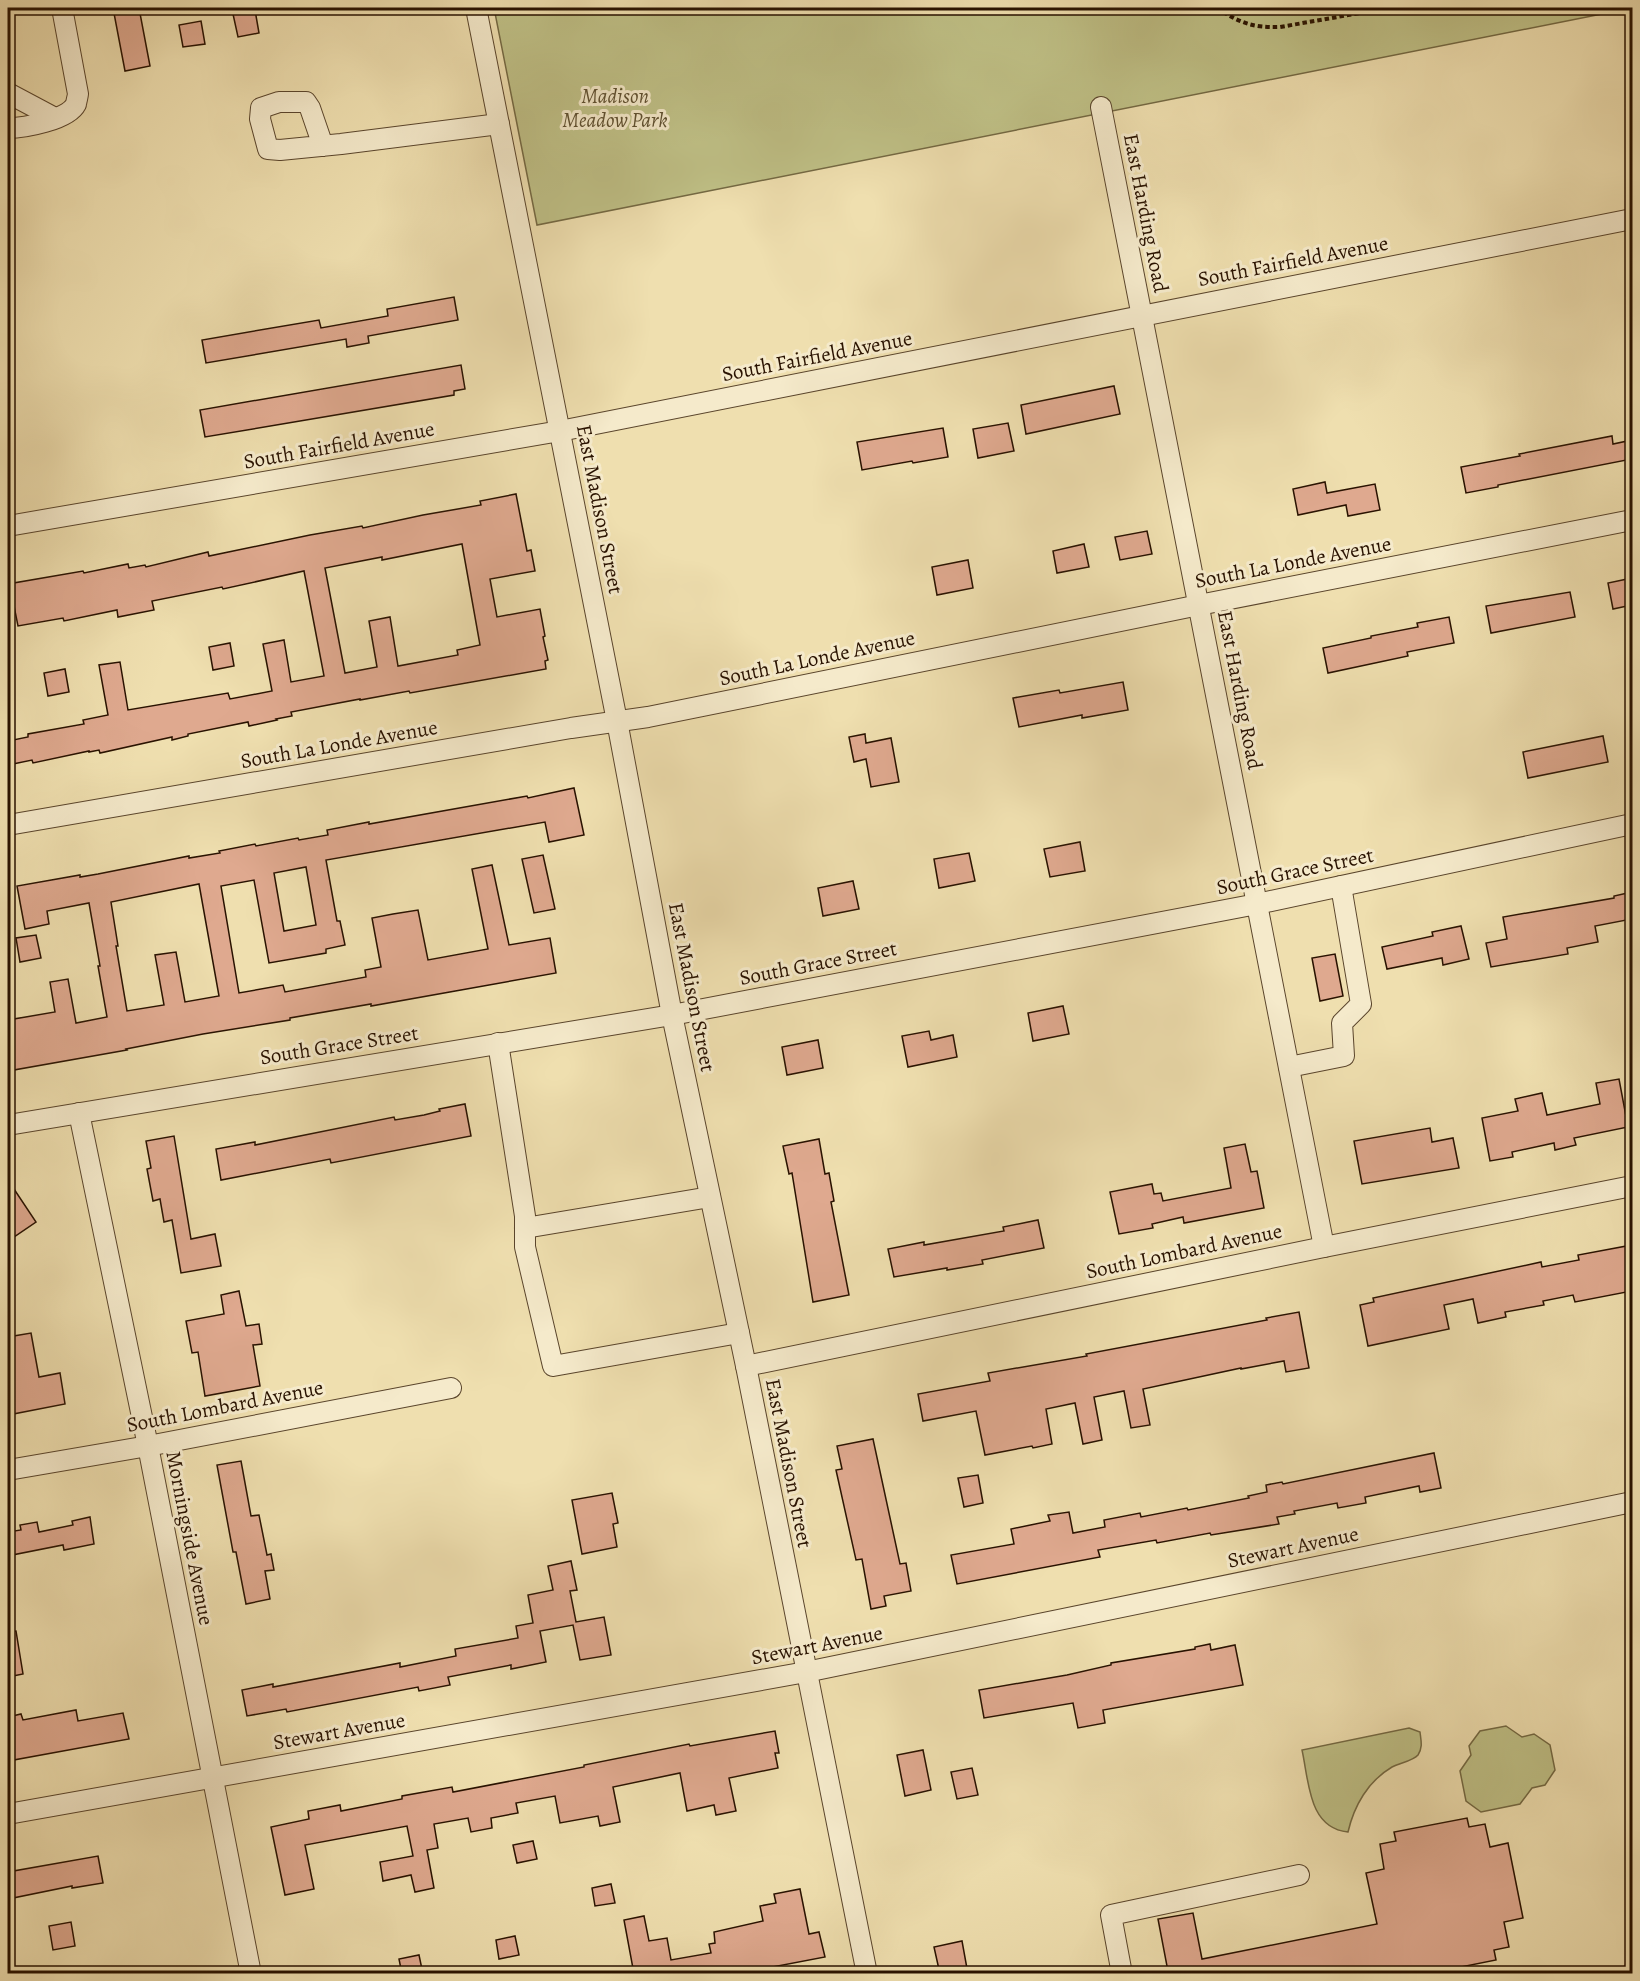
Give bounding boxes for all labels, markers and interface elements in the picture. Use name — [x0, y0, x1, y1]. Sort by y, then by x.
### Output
park label: Madison Meadow Park — [562, 82, 668, 134]
street label: East Harding Road — [1117, 131, 1175, 296]
street label: South Fairfield Avenue — [1195, 229, 1391, 293]
street label: South Fairfield Avenue — [719, 324, 915, 388]
street label: South Fairfield Avenue — [241, 414, 437, 476]
street label: East Madison Street — [570, 422, 630, 596]
street label: South La Londe Avenue — [1192, 529, 1394, 595]
street label: East Harding Road — [1211, 608, 1269, 773]
street label: South La Londe Avenue — [717, 624, 917, 692]
street label: South La Londe Avenue — [238, 713, 440, 775]
street label: South Grace Street — [1214, 841, 1376, 901]
street label: East Madison Street — [662, 900, 722, 1074]
street label: South Grace Street — [737, 934, 899, 992]
street label: South Grace Street — [258, 1019, 420, 1071]
street label: South Lombard Avenue — [1083, 1217, 1285, 1285]
street label: South Lombard Avenue — [124, 1373, 326, 1439]
street label: East Madison Street — [759, 1376, 819, 1550]
street label: Morningside Avenue — [159, 1448, 221, 1628]
street label: Stewart Avenue — [1225, 1519, 1361, 1575]
street label: Stewart Avenue — [749, 1619, 885, 1671]
street label: Stewart Avenue — [271, 1706, 407, 1756]

